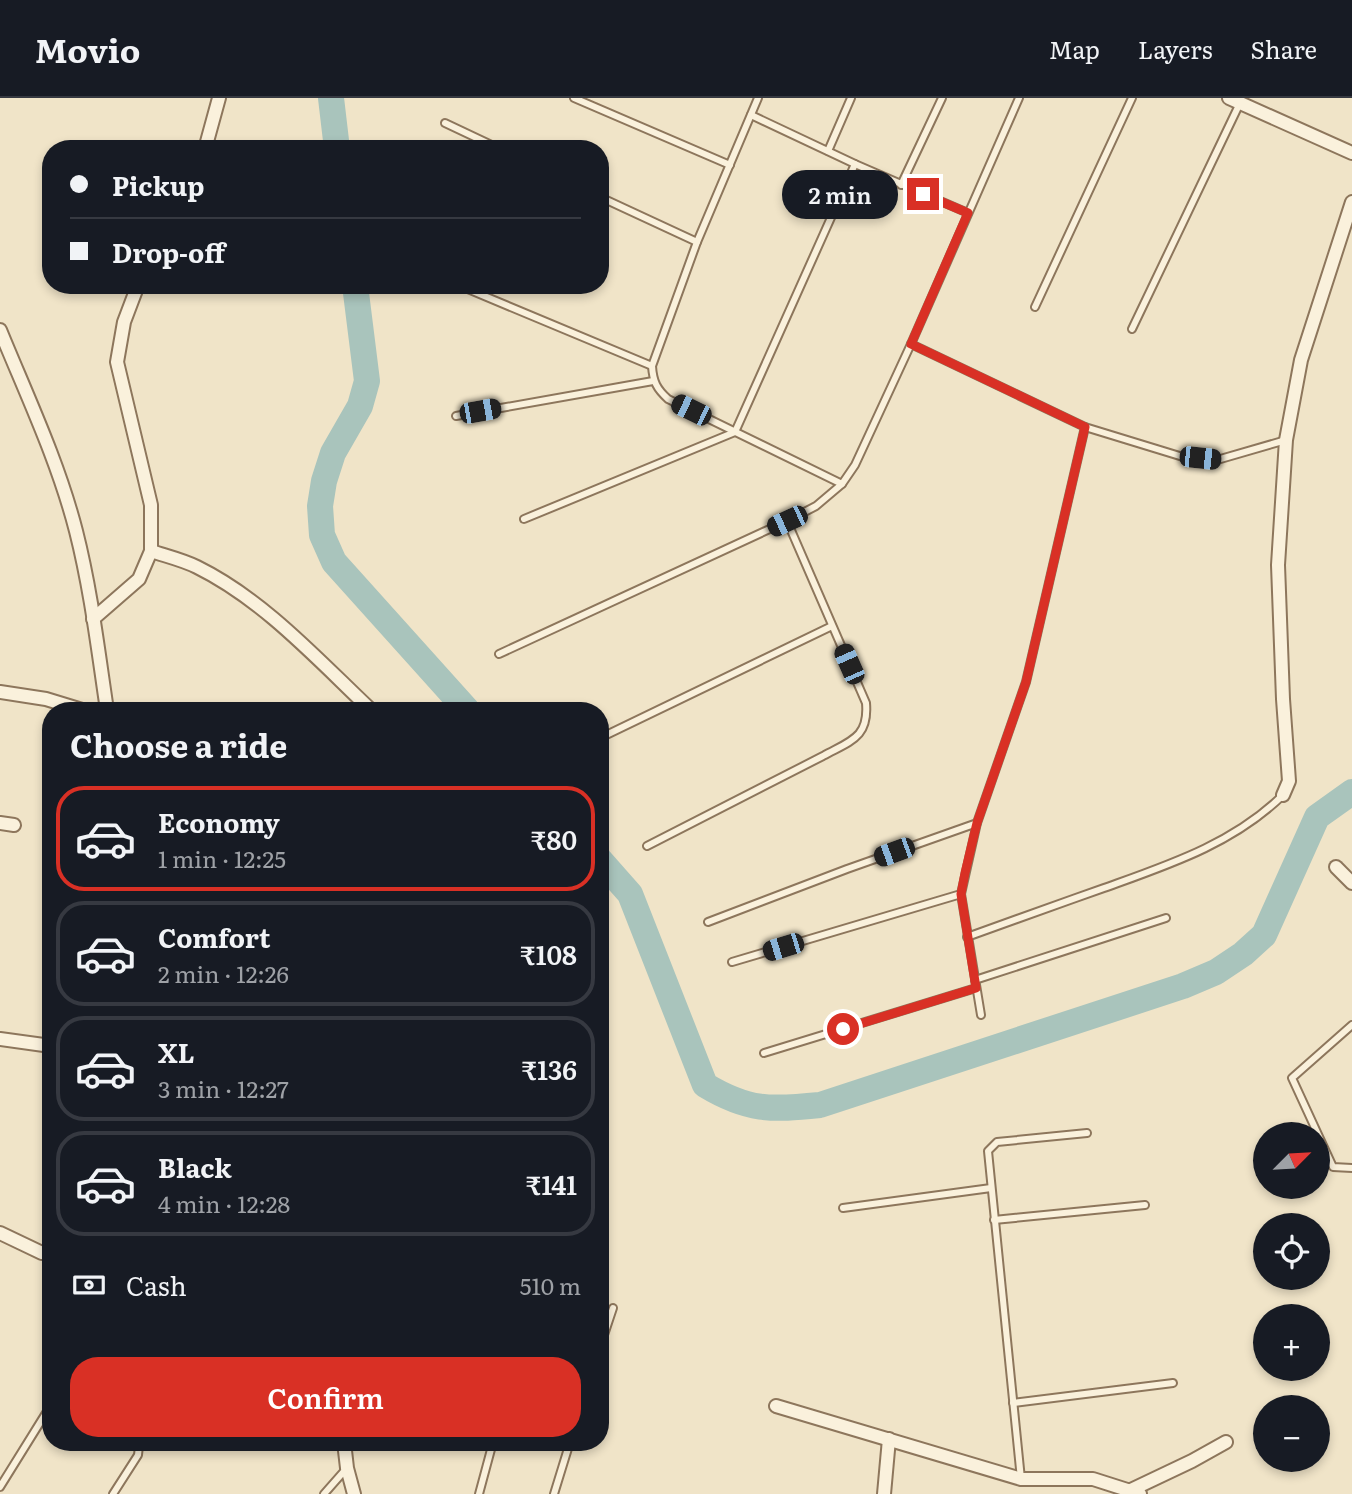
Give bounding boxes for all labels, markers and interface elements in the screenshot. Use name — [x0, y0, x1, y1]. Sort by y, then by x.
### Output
text: Movio — [35, 24, 140, 73]
text: Map — [1049, 31, 1100, 66]
text: Layers — [1138, 31, 1212, 66]
text: Share — [1250, 31, 1317, 66]
text: Pickup — [112, 165, 204, 204]
callout: 2 min — [783, 170, 898, 218]
text: 2 min — [808, 177, 872, 211]
route end — [907, 178, 939, 210]
text: Drop-off — [112, 232, 225, 271]
car — [668, 391, 715, 429]
car — [458, 397, 503, 425]
car — [1179, 445, 1222, 471]
car — [764, 503, 811, 539]
car — [831, 641, 868, 687]
text: Choose a ride — [70, 720, 287, 768]
text: Economy — [158, 802, 280, 841]
icon: car — [74, 807, 137, 870]
text: ₹80 — [531, 819, 577, 858]
car — [871, 835, 918, 869]
text: 1 min · 12:25 — [158, 841, 286, 875]
text: Comfort — [158, 917, 270, 956]
icon: car — [74, 922, 137, 985]
car — [760, 931, 807, 963]
text: ₹108 — [520, 934, 577, 973]
text: 2 min · 12:26 — [158, 956, 289, 990]
route start — [827, 1013, 859, 1045]
text: XL — [158, 1032, 195, 1071]
icon: car — [74, 1037, 137, 1100]
text: ₹136 — [522, 1049, 577, 1088]
text: 3 min · 12:27 — [158, 1071, 289, 1105]
north arrow — [1253, 1122, 1330, 1199]
map controls — [1253, 1122, 1330, 1472]
text: Black — [158, 1147, 232, 1186]
icon: car — [74, 1152, 137, 1215]
text: ₹141 — [526, 1164, 577, 1203]
text: 4 min · 12:28 — [158, 1186, 290, 1220]
button: locate — [1253, 1213, 1330, 1290]
text: Cash — [126, 1265, 187, 1304]
icon: cash — [70, 1266, 108, 1304]
text: 510 m — [520, 1268, 581, 1302]
button: + — [1253, 1304, 1330, 1381]
button: Confirm — [70, 1357, 581, 1437]
button: − — [1253, 1395, 1330, 1472]

